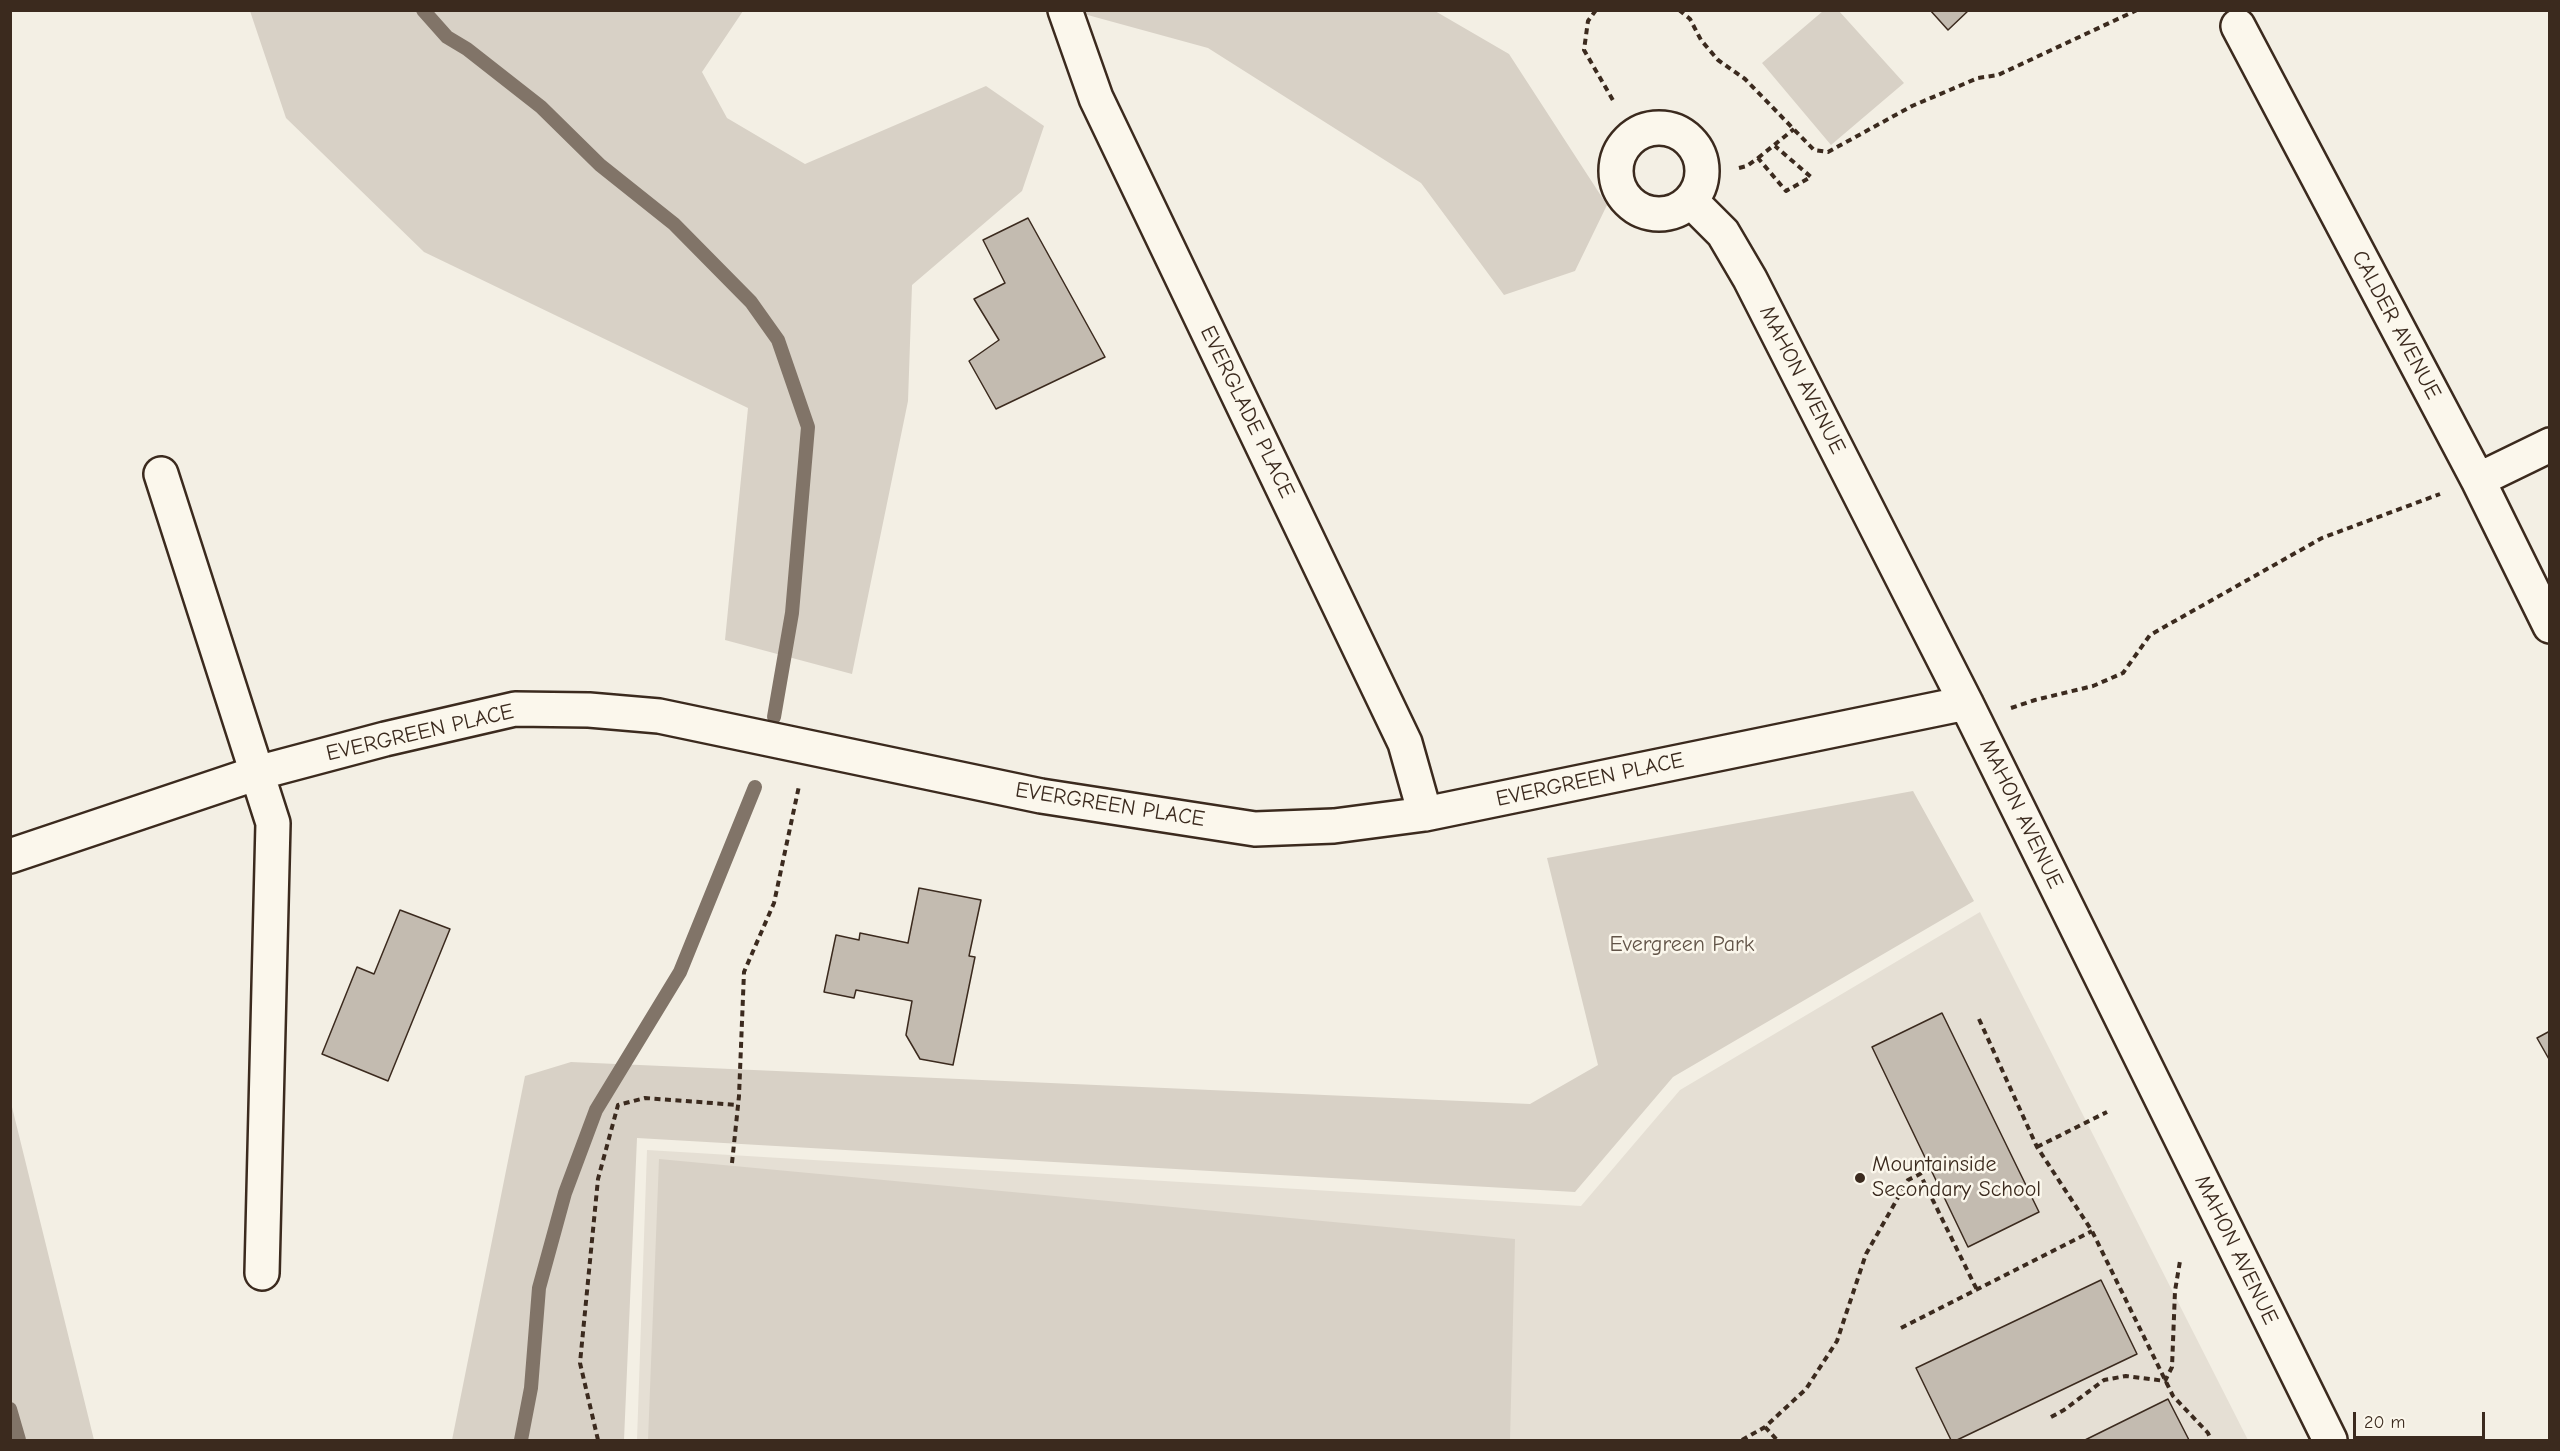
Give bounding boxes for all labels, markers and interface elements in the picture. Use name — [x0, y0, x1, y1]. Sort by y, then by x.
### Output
street label: CALDER AVENUE — [2346, 246, 2446, 404]
street label: MAHON AVENUE — [1753, 301, 1851, 459]
street label: EVERGLADE PLACE — [1194, 322, 1300, 502]
street label: EVERGREEN PLACE — [324, 699, 516, 767]
street label: MAHON AVENUE — [1973, 735, 2069, 893]
street label: EVERGREEN PLACE — [1494, 747, 1686, 813]
street label: EVERGREEN PLACE — [1013, 777, 1207, 833]
park label: Evergreen Park — [1610, 932, 1754, 958]
place label: Mountainside Secondary School — [1872, 1152, 2041, 1204]
marker: Mountainside Secondary School — [1853, 1171, 1867, 1185]
street label: MAHON AVENUE — [2188, 1171, 2284, 1329]
scale bar — [2356, 1400, 2488, 1438]
text: 20 m — [2364, 1412, 2405, 1433]

